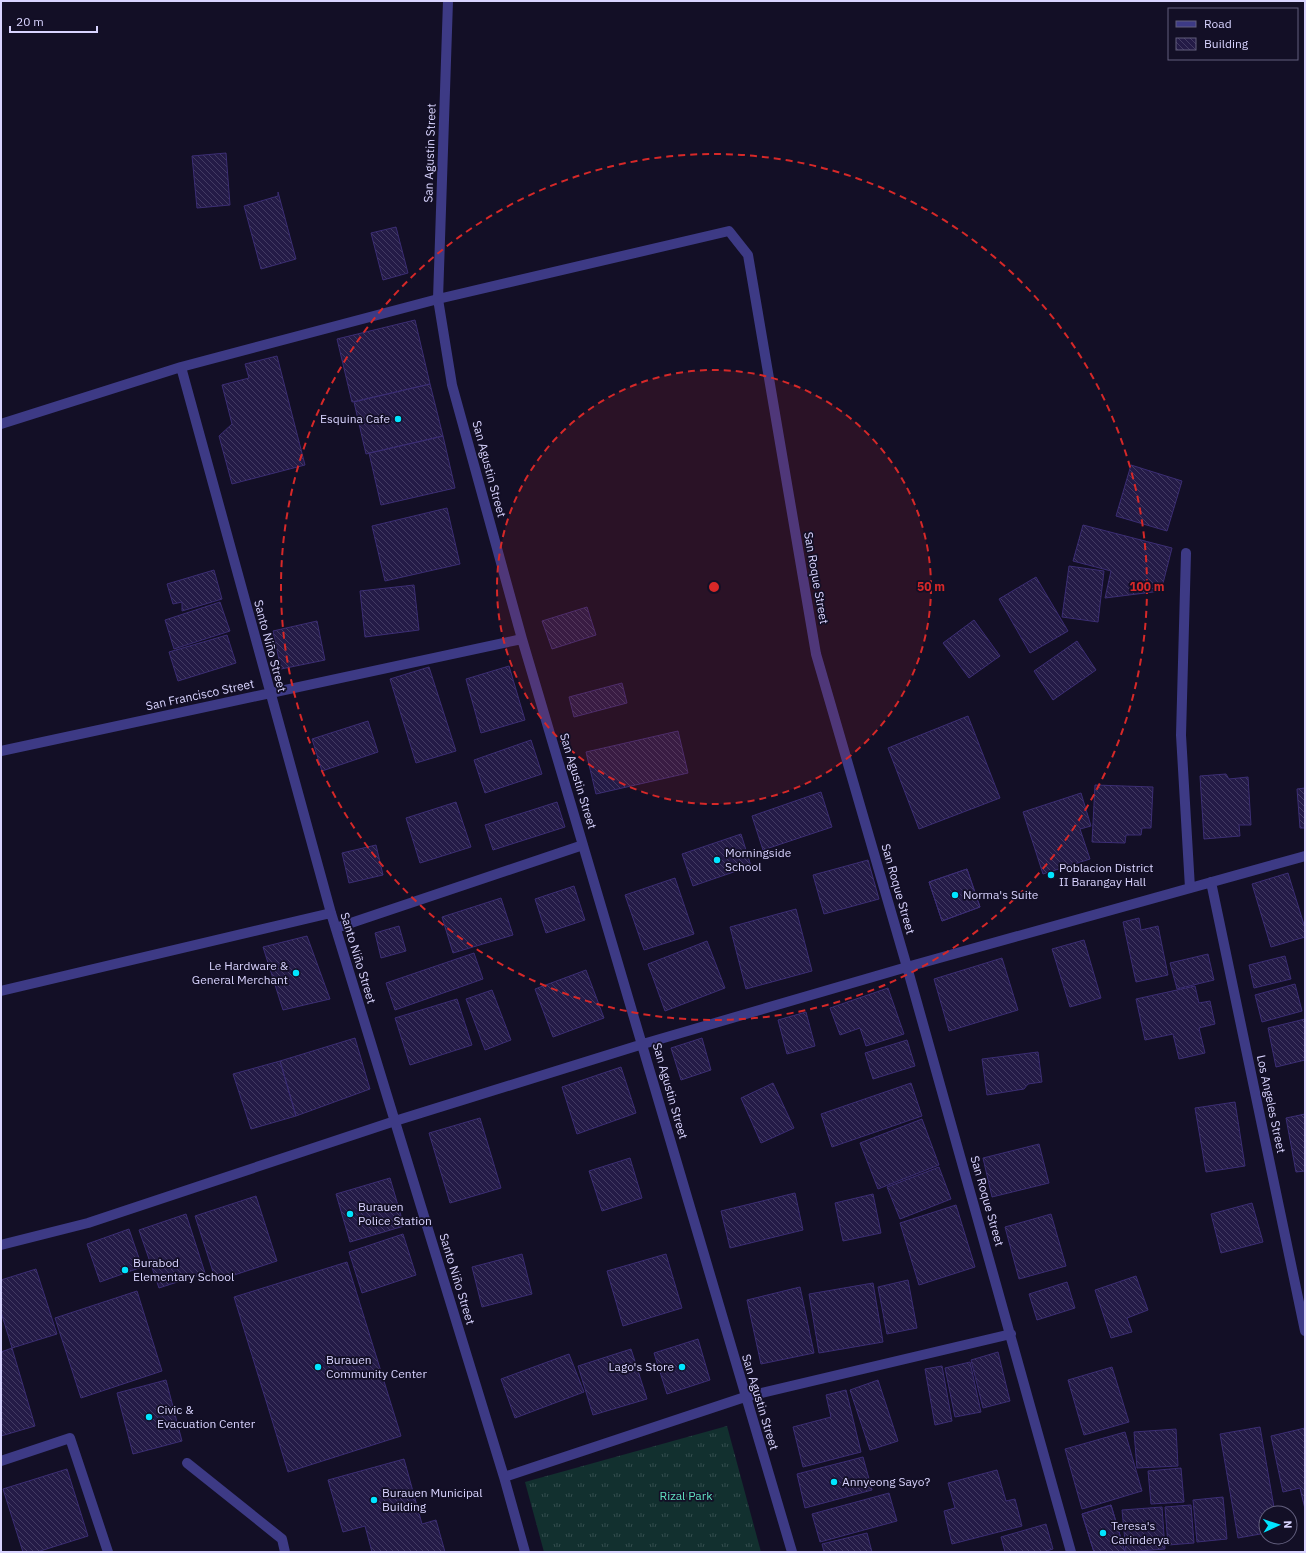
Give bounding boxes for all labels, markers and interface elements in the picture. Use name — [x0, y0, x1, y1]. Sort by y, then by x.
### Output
scale bar — [10, 8, 97, 34]
legend — [1168, 8, 1298, 60]
text: 20 m — [16, 14, 44, 29]
text: Road — [1204, 16, 1232, 31]
text: Building — [1204, 36, 1249, 51]
street label: San Agustin Street — [420, 103, 439, 203]
place label: Esquina Cafe — [320, 411, 390, 426]
marker: Esquina Cafe — [393, 414, 403, 424]
street label: San Agustin Street — [469, 419, 510, 519]
street label: San Roque Street — [801, 531, 832, 625]
text: 50 m — [917, 579, 945, 594]
text: 100 m — [1129, 579, 1165, 594]
centre of rings — [707, 580, 721, 594]
street label: Santo Niño Street — [251, 598, 290, 694]
street label: San Francisco Street — [144, 676, 255, 713]
street label: San Agustin Street — [557, 731, 600, 831]
street label: San Roque Street — [878, 842, 919, 936]
place label: Morningside School — [725, 845, 792, 874]
marker: Morningside School — [712, 855, 722, 865]
place label: Poblacion District II Barangay Hall — [1059, 860, 1153, 889]
marker: Poblacion District II Barangay Hall — [1046, 870, 1056, 880]
place label: Norma's Suite — [963, 887, 1039, 902]
marker: Norma's Suite — [950, 890, 960, 900]
street label: Santo Niño Street — [337, 910, 379, 1005]
place label: Le Hardware & General Merchant — [192, 958, 289, 987]
marker: Le Hardware & General Merchant — [291, 968, 301, 978]
street label: San Agustin Street — [650, 1041, 691, 1141]
street label: Los Angeles Street — [1254, 1053, 1289, 1154]
street label: San Roque Street — [967, 1154, 1008, 1248]
place label: Burauen Police Station — [358, 1199, 432, 1228]
marker: Burauen Police Station — [345, 1209, 355, 1219]
street label: Santo Niño Street — [436, 1231, 478, 1326]
place label: Burabod Elementary School — [133, 1255, 234, 1284]
marker: Burabod Elementary School — [120, 1265, 130, 1275]
place label: Burauen Community Center — [326, 1352, 427, 1381]
street label: San Agustin Street — [739, 1352, 782, 1452]
place label: Lago's Store — [608, 1359, 674, 1374]
marker: Burauen Community Center — [313, 1362, 323, 1372]
marker: Lago's Store — [677, 1362, 687, 1372]
place label: Civic & Evacuation Center — [157, 1402, 256, 1431]
marker: Civic & Evacuation Center — [144, 1412, 154, 1422]
place label: Annyeong Sayo? — [842, 1474, 930, 1489]
marker: Annyeong Sayo? — [829, 1477, 839, 1487]
place label: Burauen Municipal Building — [382, 1485, 483, 1514]
park label: Rizal Park — [659, 1488, 713, 1503]
marker: Burauen Municipal Building — [369, 1495, 379, 1505]
north arrow — [1258, 1505, 1298, 1545]
place label: Teresa's Carinderya — [1111, 1518, 1170, 1547]
text: N — [1281, 1520, 1295, 1529]
marker: Teresa's Carinderya — [1098, 1528, 1108, 1538]

